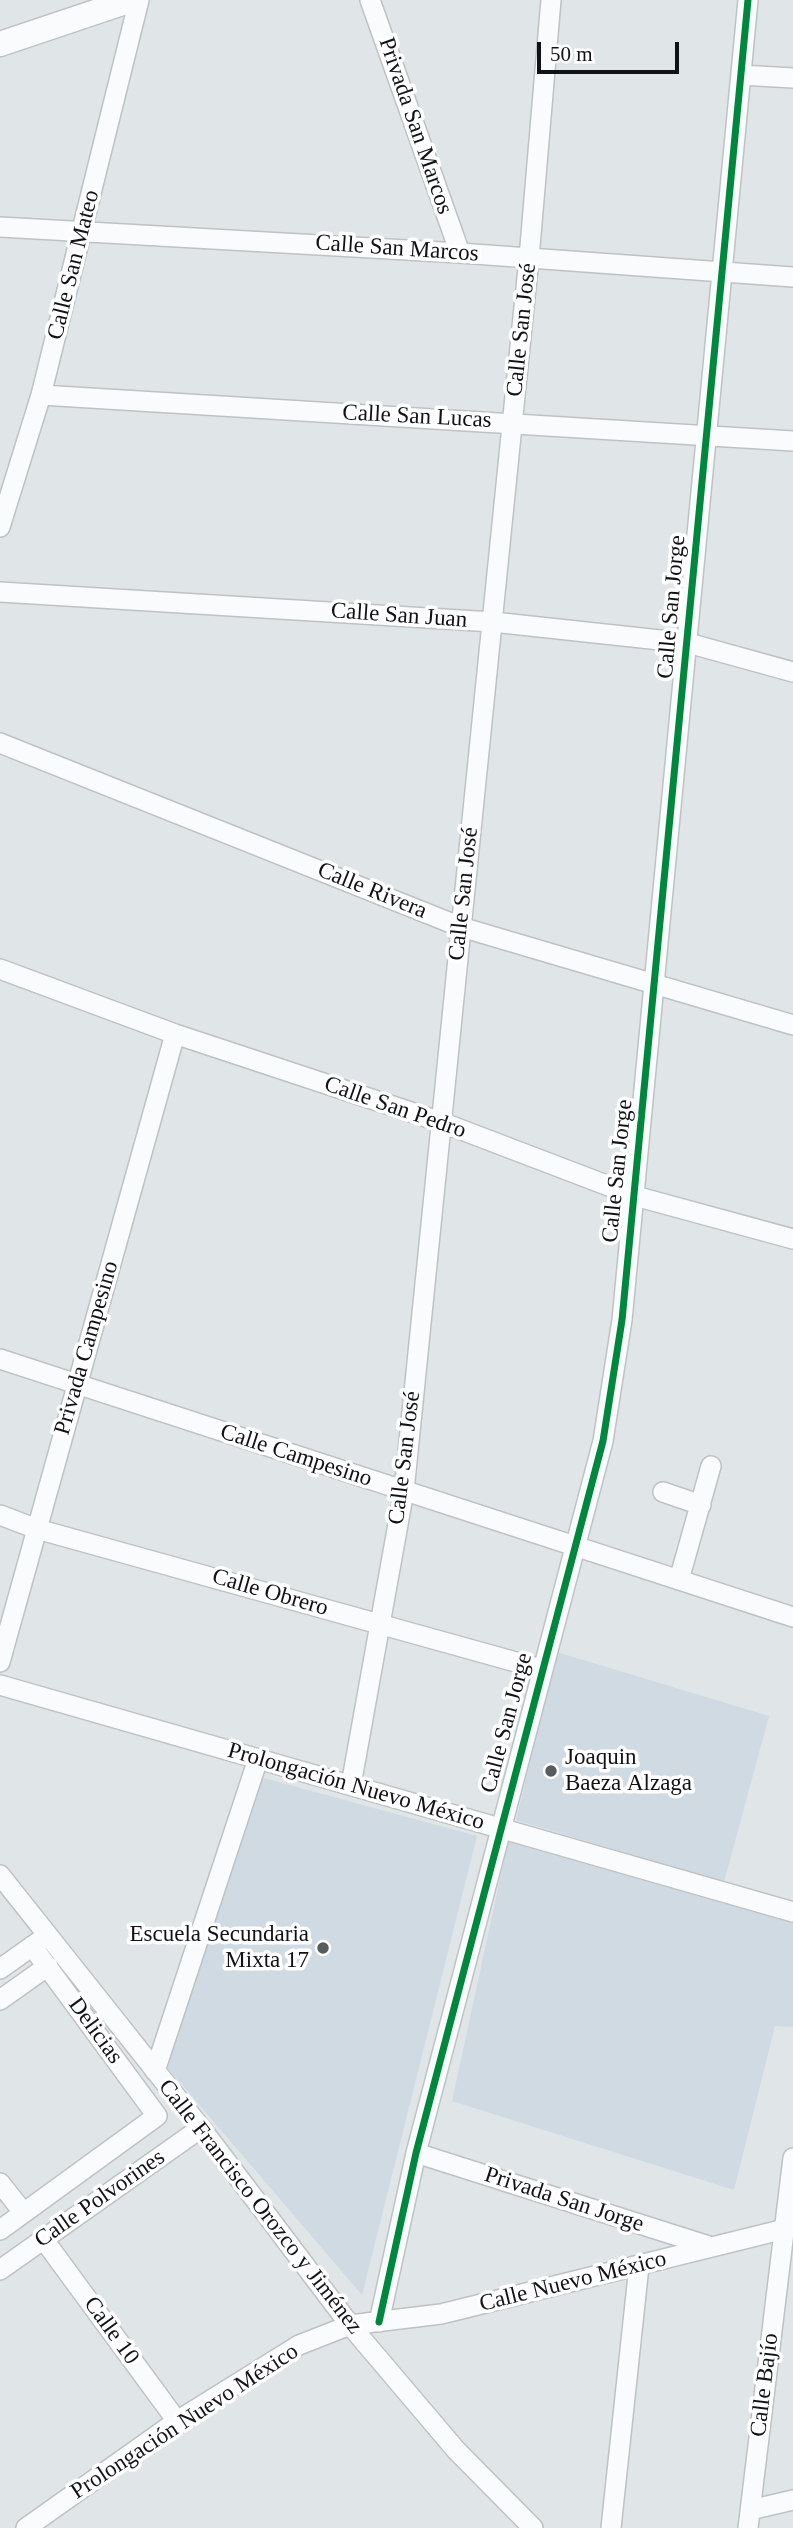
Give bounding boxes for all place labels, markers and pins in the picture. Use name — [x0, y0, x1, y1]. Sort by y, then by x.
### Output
place label: Joaquin Baeza Alzaga — [565, 1744, 692, 1798]
marker: Joaquin Baeza Alzaga — [543, 1763, 559, 1779]
place label: Escuela Secundaria Mixta 17 — [130, 1921, 309, 1975]
marker: Escuela Secundaria Mixta 17 — [315, 1940, 331, 1956]

